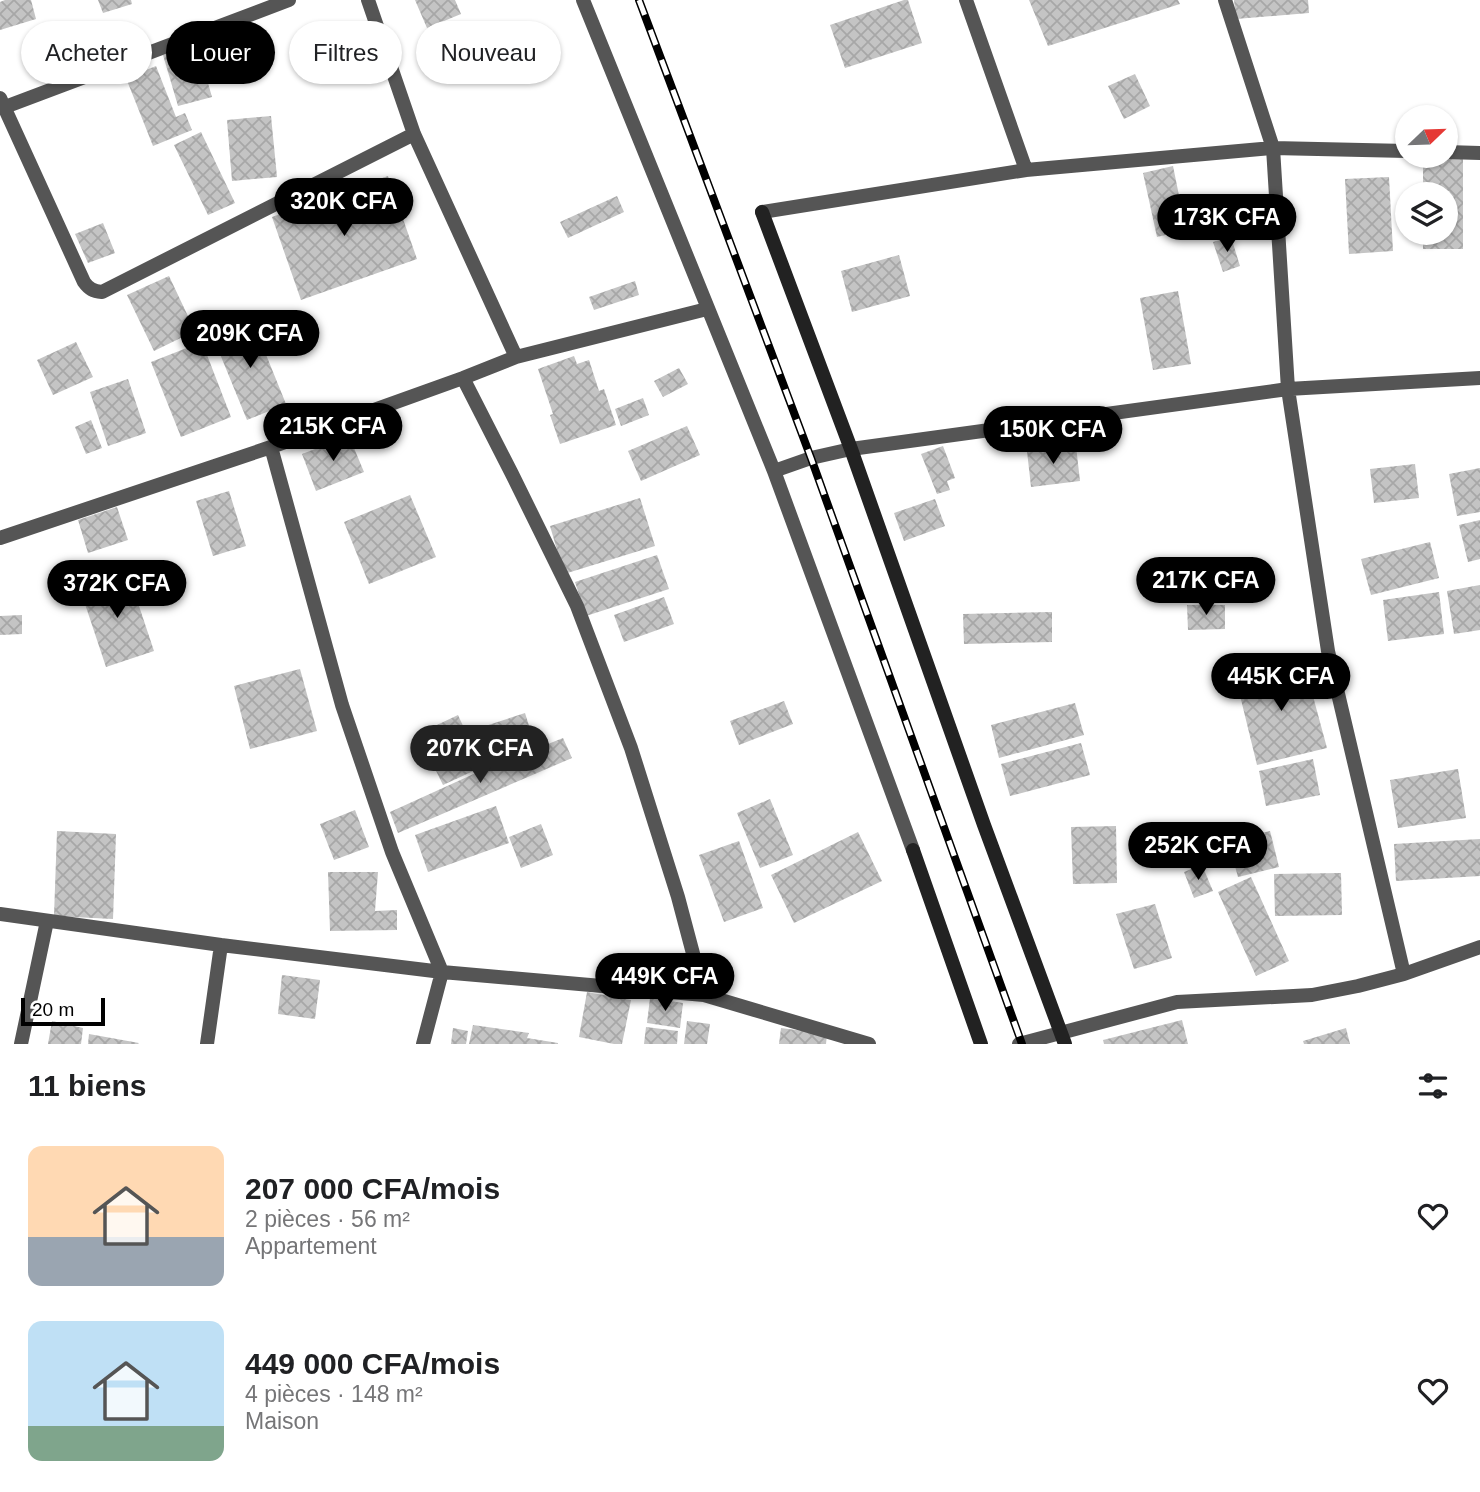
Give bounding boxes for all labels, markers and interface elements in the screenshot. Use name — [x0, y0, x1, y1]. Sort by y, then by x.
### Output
chip: Acheter — [21, 21, 152, 84]
chip: Louer — [166, 21, 275, 84]
chip: Filtres — [289, 21, 402, 84]
chip: Nouveau — [416, 21, 561, 84]
north arrow — [1395, 105, 1458, 168]
map controls — [1395, 105, 1458, 245]
pin: 320K CFA — [272, 178, 416, 238]
button: layers — [1395, 182, 1458, 245]
text: 320K CFA — [290, 188, 398, 214]
pin: 173K CFA — [1155, 194, 1299, 254]
text: 173K CFA — [1173, 204, 1281, 230]
pin: 209K CFA — [178, 310, 322, 370]
text: 209K CFA — [196, 320, 304, 346]
pin: 215K CFA — [261, 404, 405, 463]
pin: 150K CFA — [981, 406, 1125, 466]
text: 215K CFA — [279, 413, 387, 439]
text: 150K CFA — [999, 416, 1107, 442]
pin: 217K CFA — [1134, 558, 1278, 617]
pin: 372K CFA — [45, 560, 189, 620]
text: 217K CFA — [1152, 567, 1260, 593]
text: 372K CFA — [63, 570, 171, 596]
pin: 445K CFA — [1209, 654, 1353, 713]
text: 445K CFA — [1227, 663, 1335, 689]
pin: 207K CFA — [408, 726, 552, 785]
text: 207K CFA — [426, 735, 534, 761]
pin: 252K CFA — [1126, 822, 1270, 882]
text: 252K CFA — [1144, 832, 1252, 858]
pin: 449K CFA — [593, 954, 737, 1013]
text: 449K CFA — [611, 963, 719, 989]
scale bar — [21, 995, 105, 1027]
text: 20 m — [32, 999, 74, 1020]
icon: filters — [1414, 1067, 1452, 1105]
text: 11 biens — [28, 1069, 146, 1102]
text: 207 000 CFA/mois — [245, 1172, 500, 1205]
icon: home — [84, 1174, 168, 1258]
icon: heart — [1414, 1197, 1452, 1235]
text: 2 pièces · 56 m² — [245, 1206, 410, 1232]
text: Appartement — [245, 1233, 377, 1259]
text: 449 000 CFA/mois — [245, 1347, 500, 1380]
icon: home — [84, 1349, 168, 1433]
icon: heart — [1414, 1372, 1452, 1410]
text: 4 pièces · 148 m² — [245, 1381, 423, 1407]
text: Maison — [245, 1408, 319, 1434]

